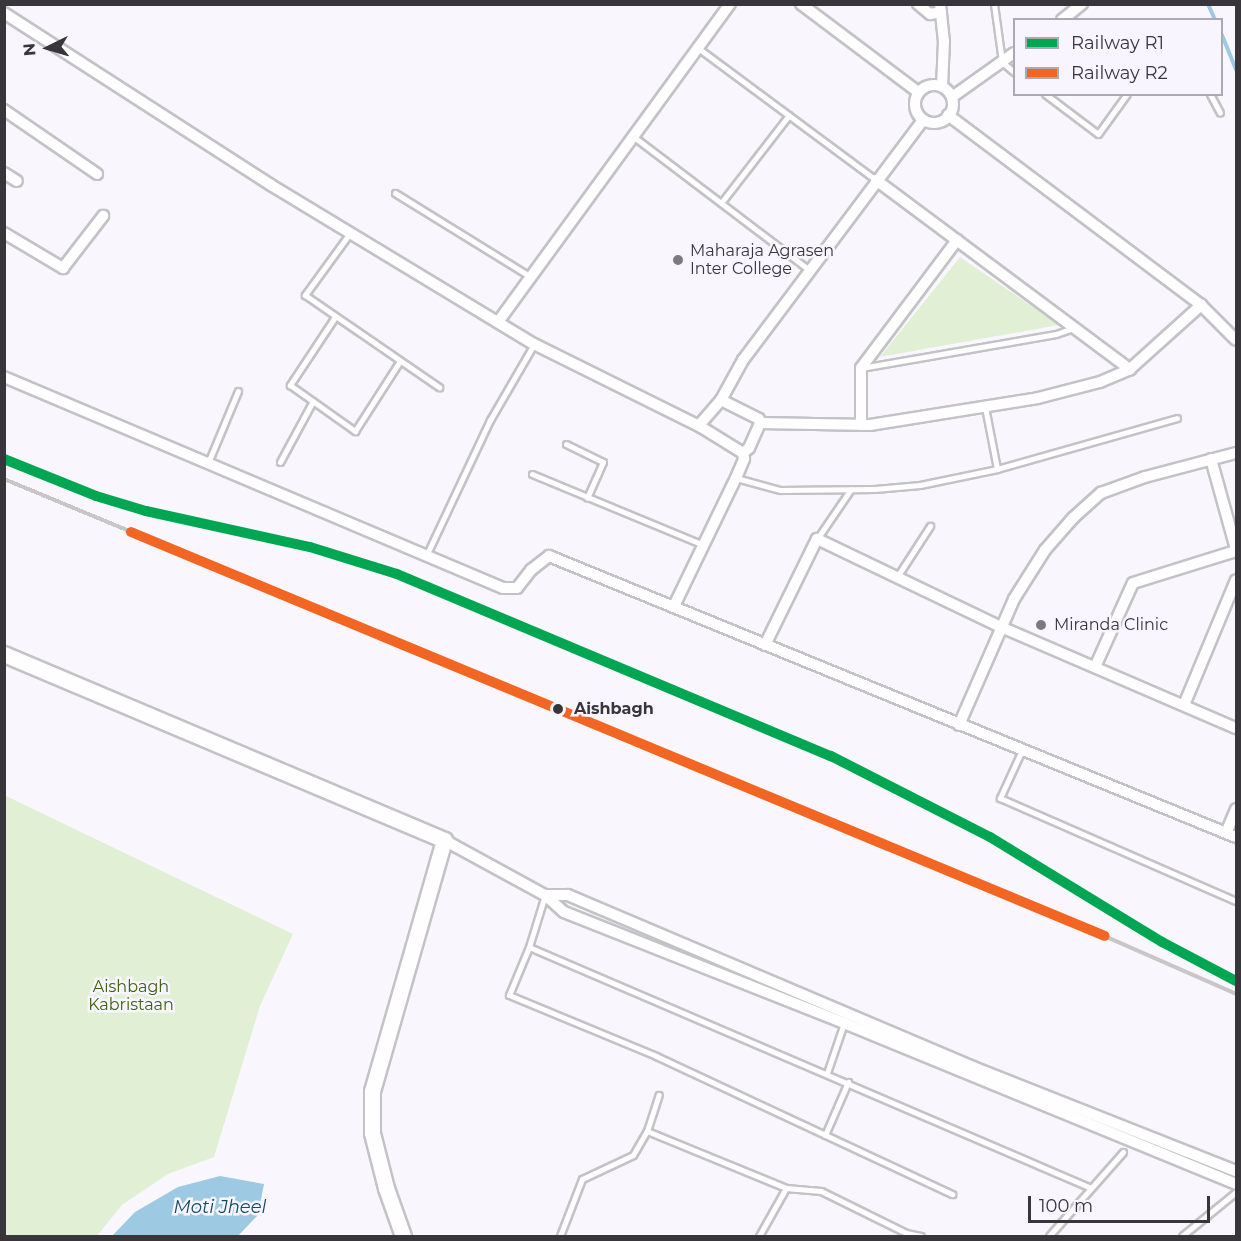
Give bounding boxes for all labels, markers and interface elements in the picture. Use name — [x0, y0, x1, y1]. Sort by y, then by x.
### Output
north arrow — [18, 18, 78, 78]
legend — [1013, 18, 1223, 96]
text: Railway R1 — [1071, 32, 1164, 54]
text: N — [20, 42, 40, 57]
text: Railway R2 — [1071, 62, 1168, 84]
place label: Maharaja Agrasen Inter College — [690, 241, 834, 279]
marker: Maharaja Agrasen Inter College — [671, 253, 685, 267]
place label: Miranda Clinic — [1054, 615, 1168, 635]
marker: Miranda Clinic — [1032, 616, 1050, 634]
marker: Aishbagh — [547, 698, 569, 720]
place label: Aishbagh — [574, 699, 654, 719]
park label: Aishbagh Kabristaan — [88, 977, 174, 1015]
scale bar — [1031, 1184, 1212, 1222]
text: 100 m — [1039, 1195, 1093, 1217]
water label: Moti Jheel — [174, 1196, 266, 1218]

